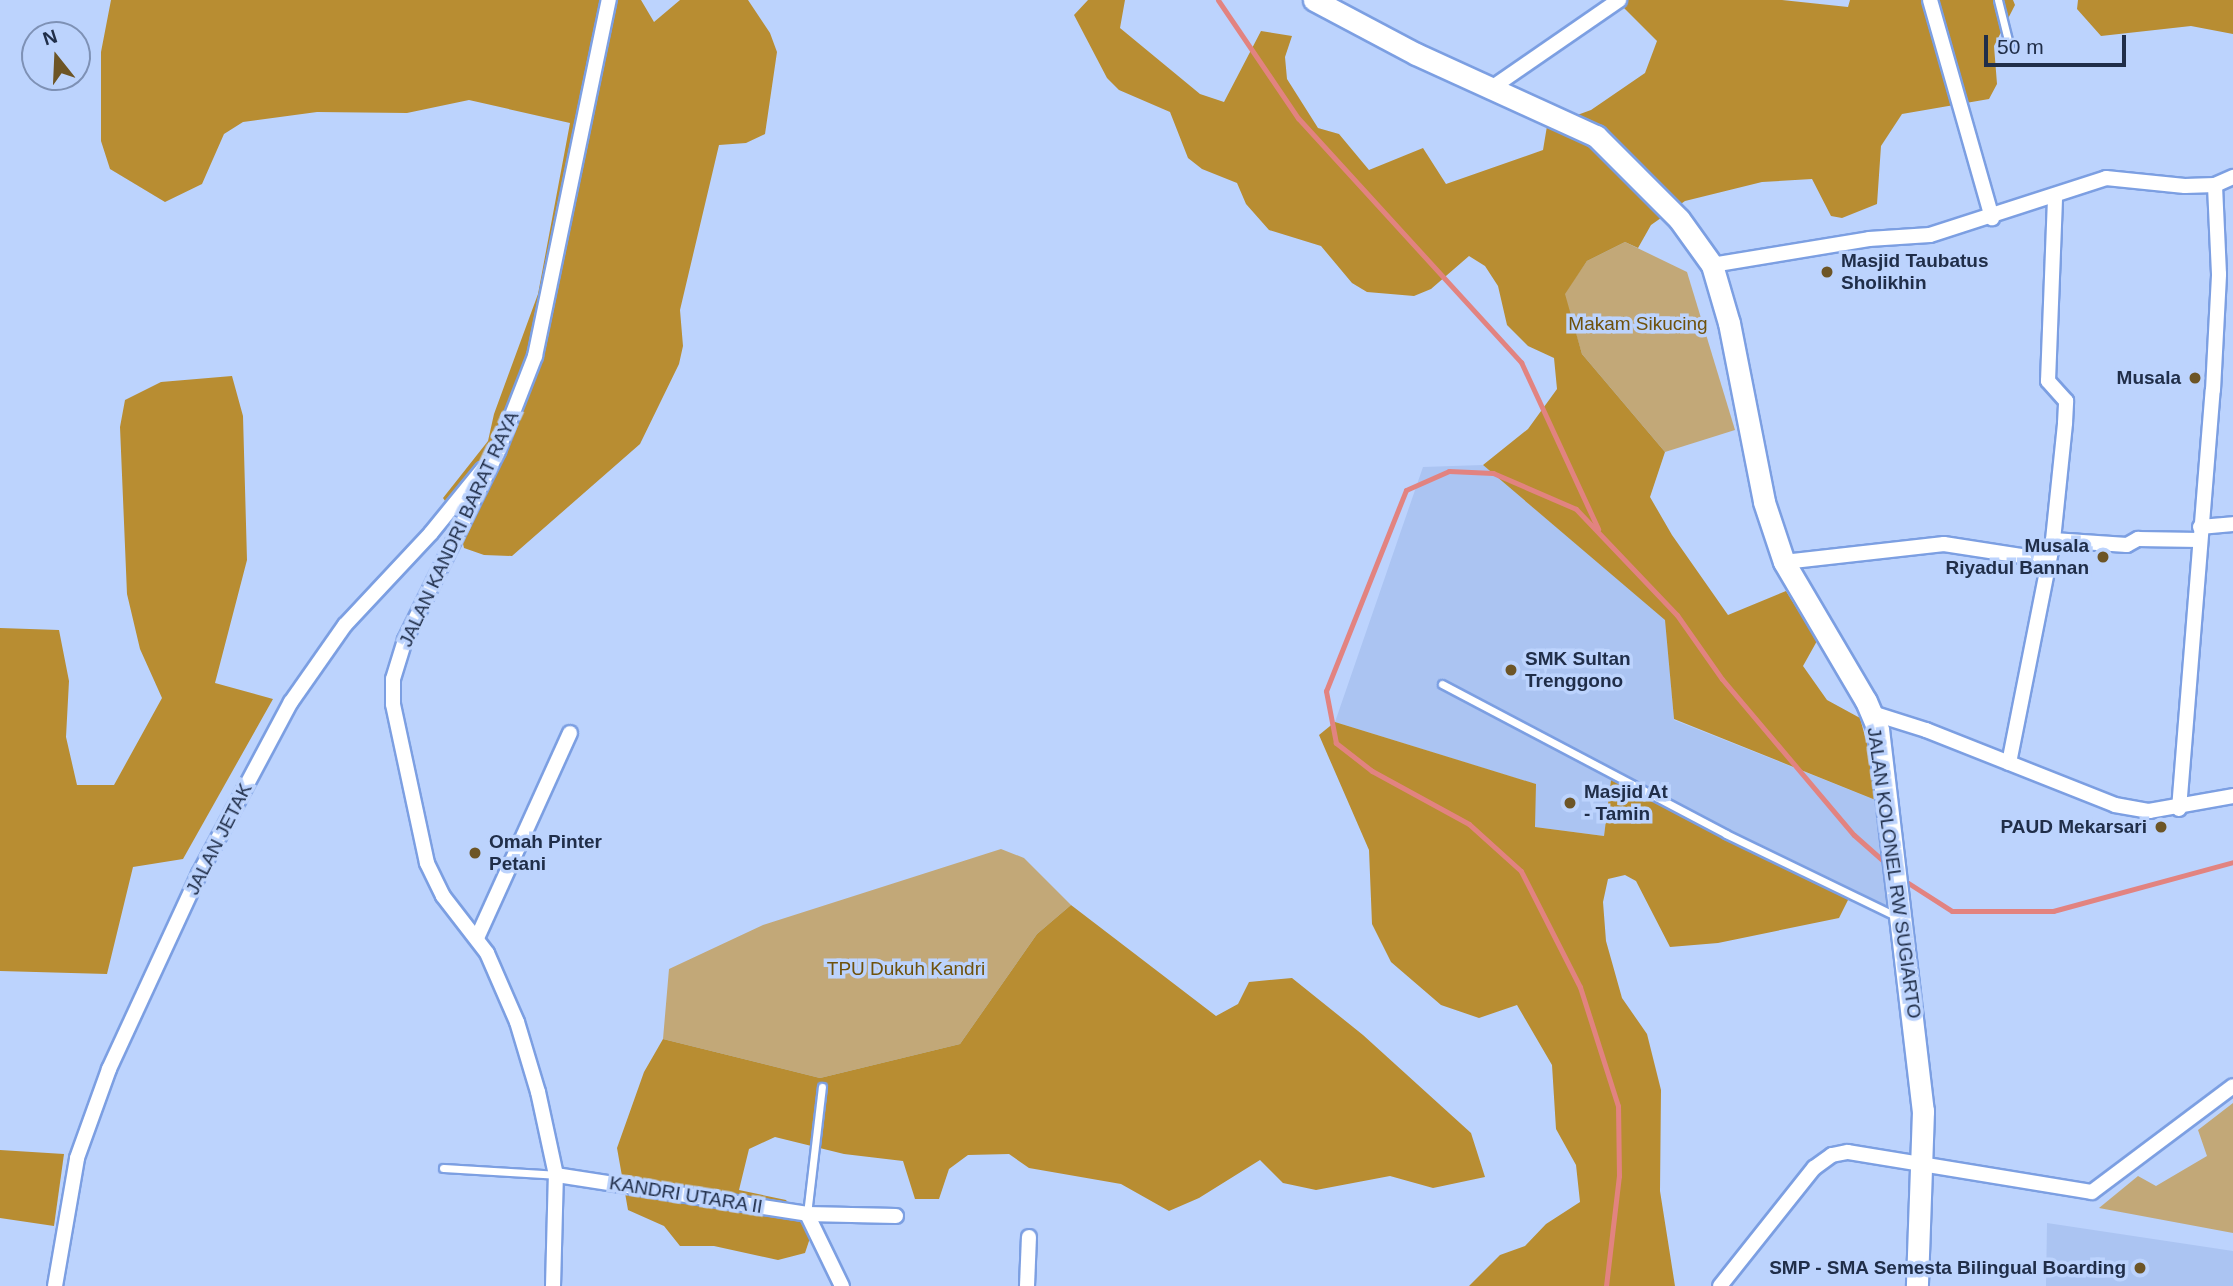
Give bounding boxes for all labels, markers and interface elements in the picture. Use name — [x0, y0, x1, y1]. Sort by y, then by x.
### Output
north arrow — [21, 21, 91, 91]
scale bar — [1988, 21, 2130, 65]
text: N — [40, 25, 60, 50]
text: 50 m — [1997, 35, 2044, 58]
place label: Masjid Taubatus Sholikhin — [1841, 250, 1988, 294]
marker: Masjid Taubatus Sholikhin — [1819, 264, 1835, 280]
park label: Makam Sikucing — [1568, 313, 1708, 335]
place label: Musala — [2117, 367, 2181, 389]
marker: Musala — [2187, 370, 2203, 386]
street label: JALAN KANDRI BARAT RAYA — [394, 407, 524, 651]
place label: Musala Riyadul Bannan — [1945, 535, 2089, 579]
marker: Musala Riyadul Bannan — [2095, 549, 2111, 565]
place label: SMK Sultan Trenggono — [1525, 648, 1631, 692]
marker: SMK Sultan Trenggono — [1503, 662, 1519, 678]
street label: JALAN KOLONEL RW SUGIARTO — [1862, 726, 1926, 1020]
street label: JALAN JETAK — [181, 779, 257, 899]
place label: Masjid At - Tamin — [1584, 781, 1668, 825]
marker: Masjid At - Tamin — [1562, 795, 1578, 811]
place label: PAUD Mekarsari — [2001, 816, 2147, 838]
marker: PAUD Mekarsari — [2153, 819, 2169, 835]
place label: Omah Pinter Petani — [489, 831, 602, 875]
marker: Omah Pinter Petani — [467, 845, 483, 861]
park label: TPU Dukuh Kandri — [827, 958, 985, 980]
street label: KANDRI UTARA II — [607, 1172, 765, 1218]
place label: SMP - SMA Semesta Bilingual Boarding — [1768, 1257, 2126, 1279]
marker: SMP - SMA Semesta Bilingual Boarding — [2132, 1260, 2148, 1276]

